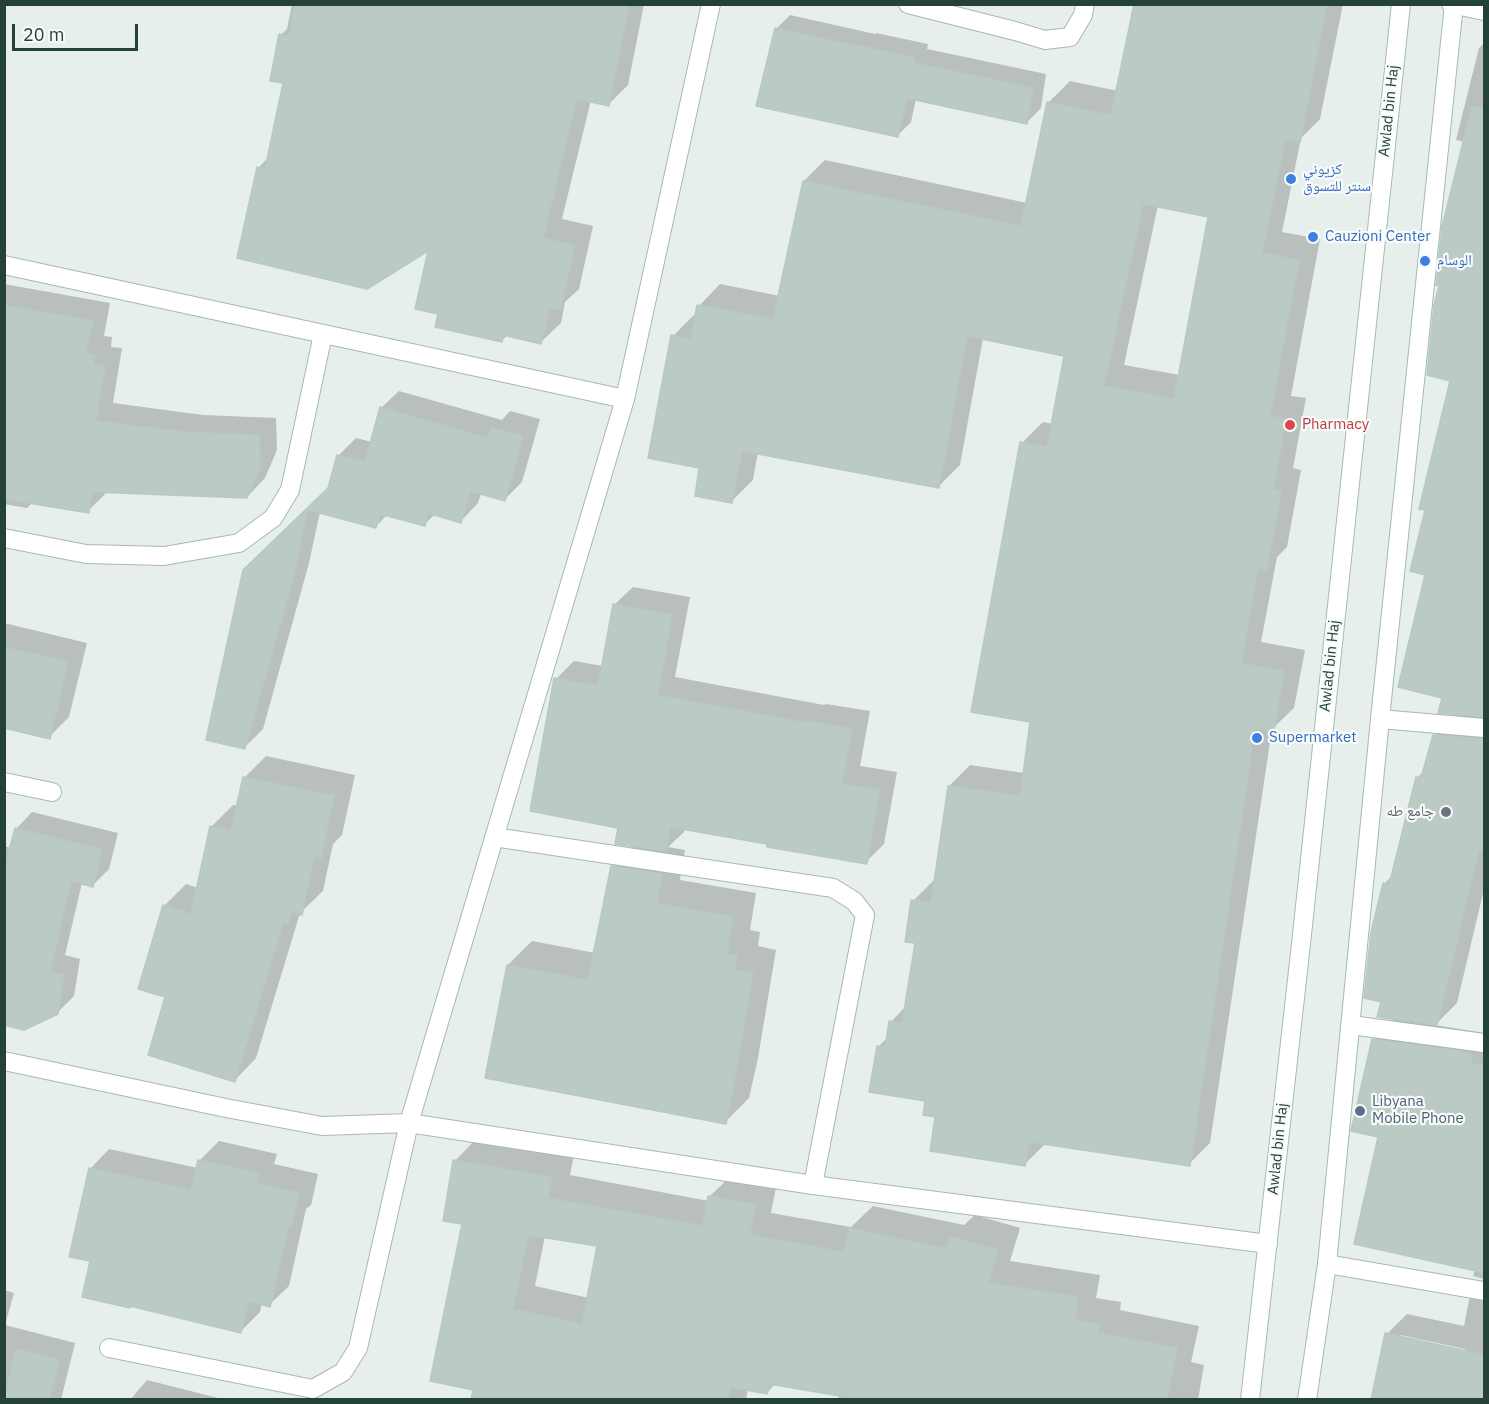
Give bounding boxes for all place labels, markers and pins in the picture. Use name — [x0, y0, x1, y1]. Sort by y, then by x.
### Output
place label: كزيوني سنتر للتسوق — [1303, 161, 1371, 196]
marker: كزيوني سنتر للتسوق — [1284, 172, 1298, 186]
place label: Cauzioni Center — [1325, 228, 1431, 246]
marker: Cauzioni Center — [1306, 230, 1320, 244]
place label: الوسام — [1437, 252, 1472, 270]
marker: الوسام — [1418, 254, 1432, 268]
place label: Pharmacy — [1302, 416, 1369, 434]
marker: Pharmacy — [1283, 418, 1297, 432]
place label: Supermarket — [1269, 729, 1356, 747]
marker: Supermarket — [1250, 731, 1264, 745]
place label: جامع طه — [1386, 803, 1434, 821]
marker: جامع طه — [1439, 805, 1453, 819]
place label: Libyana Mobile Phone — [1372, 1093, 1464, 1128]
marker: Libyana Mobile Phone — [1353, 1104, 1367, 1118]

